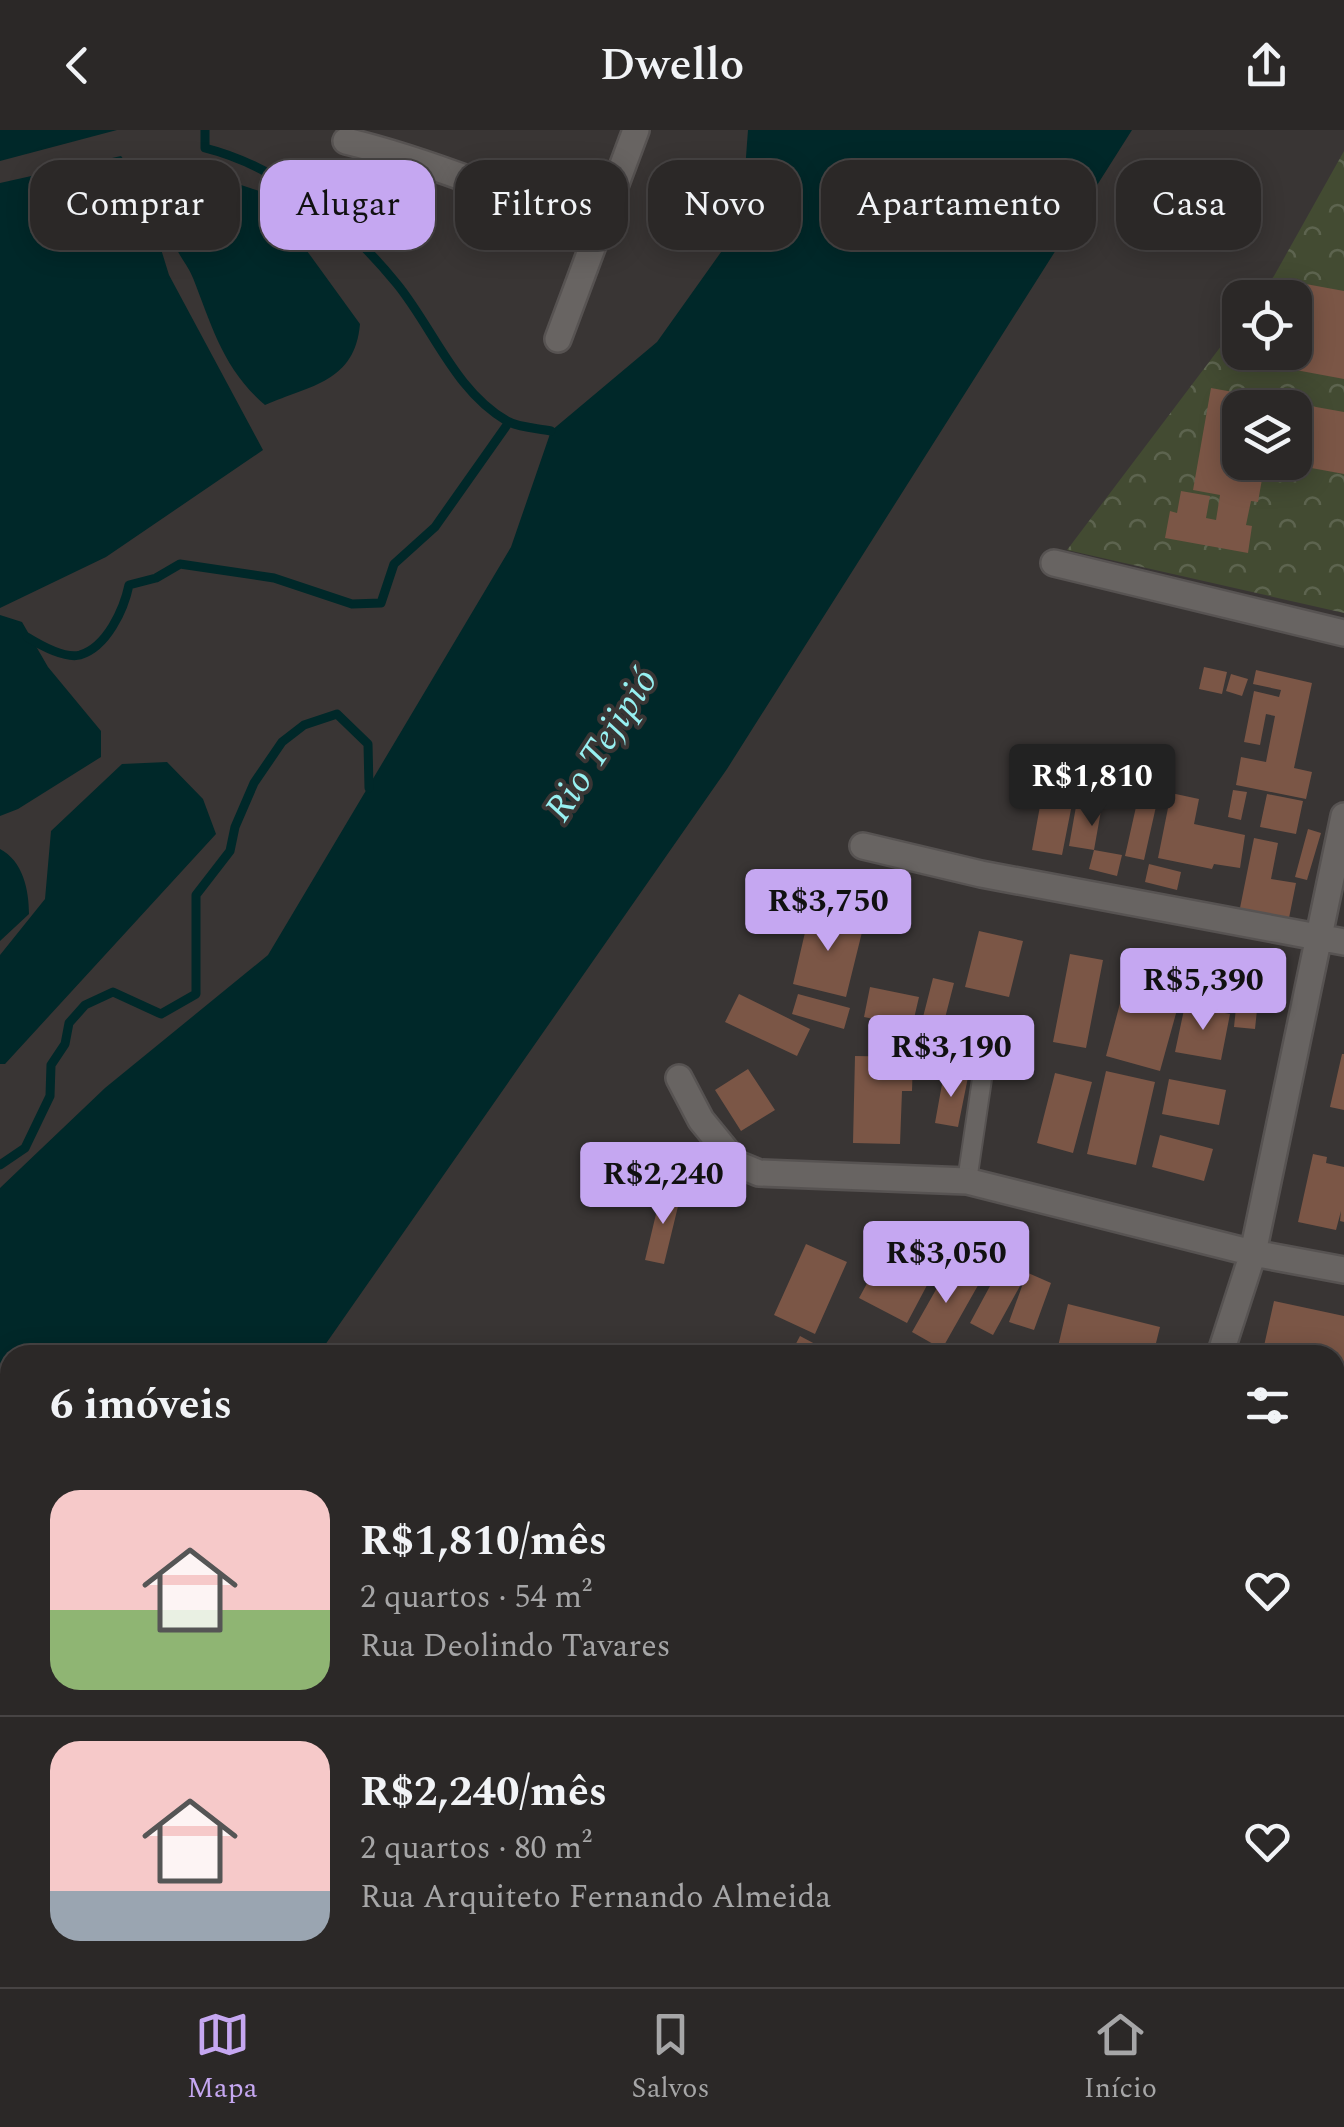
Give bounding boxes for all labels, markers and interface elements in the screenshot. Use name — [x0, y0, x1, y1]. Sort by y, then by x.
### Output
text: Dwello — [600, 31, 744, 100]
icon: back — [50, 38, 105, 93]
icon: share — [1239, 38, 1294, 93]
chip: Comprar — [30, 160, 240, 250]
chip: Alugar — [260, 160, 435, 250]
chip: Filtros — [455, 160, 628, 250]
chip: Novo — [648, 160, 801, 250]
chip: Apartamento — [821, 160, 1096, 250]
chip: Casa — [1116, 160, 1261, 250]
map controls — [1222, 280, 1312, 480]
button: locate — [1222, 280, 1312, 370]
button: layers — [1222, 390, 1312, 480]
water label: Rio Tejipió — [531, 657, 673, 833]
pin: R$1,810 — [1000, 744, 1184, 829]
text: R$1,810 — [1031, 752, 1153, 801]
pin: R$3,750 — [736, 869, 920, 954]
text: R$3,750 — [767, 877, 889, 926]
pin: R$5,390 — [1111, 948, 1295, 1033]
text: R$5,390 — [1142, 956, 1264, 1005]
pin: R$3,190 — [859, 1015, 1043, 1100]
text: R$3,190 — [890, 1023, 1012, 1072]
pin: R$2,240 — [571, 1142, 755, 1227]
text: R$2,240 — [602, 1150, 724, 1199]
pin: R$3,050 — [854, 1221, 1038, 1306]
text: R$3,050 — [885, 1229, 1007, 1278]
text: 6 imóveis — [50, 1374, 232, 1437]
icon: filters — [1240, 1378, 1295, 1433]
text: R$1,810/mês — [360, 1510, 607, 1573]
icon: home — [130, 1530, 250, 1650]
icon: heart — [1240, 1563, 1295, 1618]
text: 2 quartos · 54 m² — [360, 1573, 592, 1622]
text: Rua Deolindo Tavares — [360, 1622, 671, 1671]
text: R$2,240/mês — [360, 1761, 607, 1824]
icon: home — [130, 1781, 250, 1901]
icon: heart — [1240, 1814, 1295, 1869]
text: 2 quartos · 80 m² — [360, 1824, 592, 1873]
text: Rua Arquiteto Fernando Almeida — [360, 1873, 831, 1922]
tab: Mapa — [187, 2007, 257, 2110]
tab: Salvos — [632, 2007, 709, 2110]
tab: Início — [1084, 2007, 1157, 2110]

